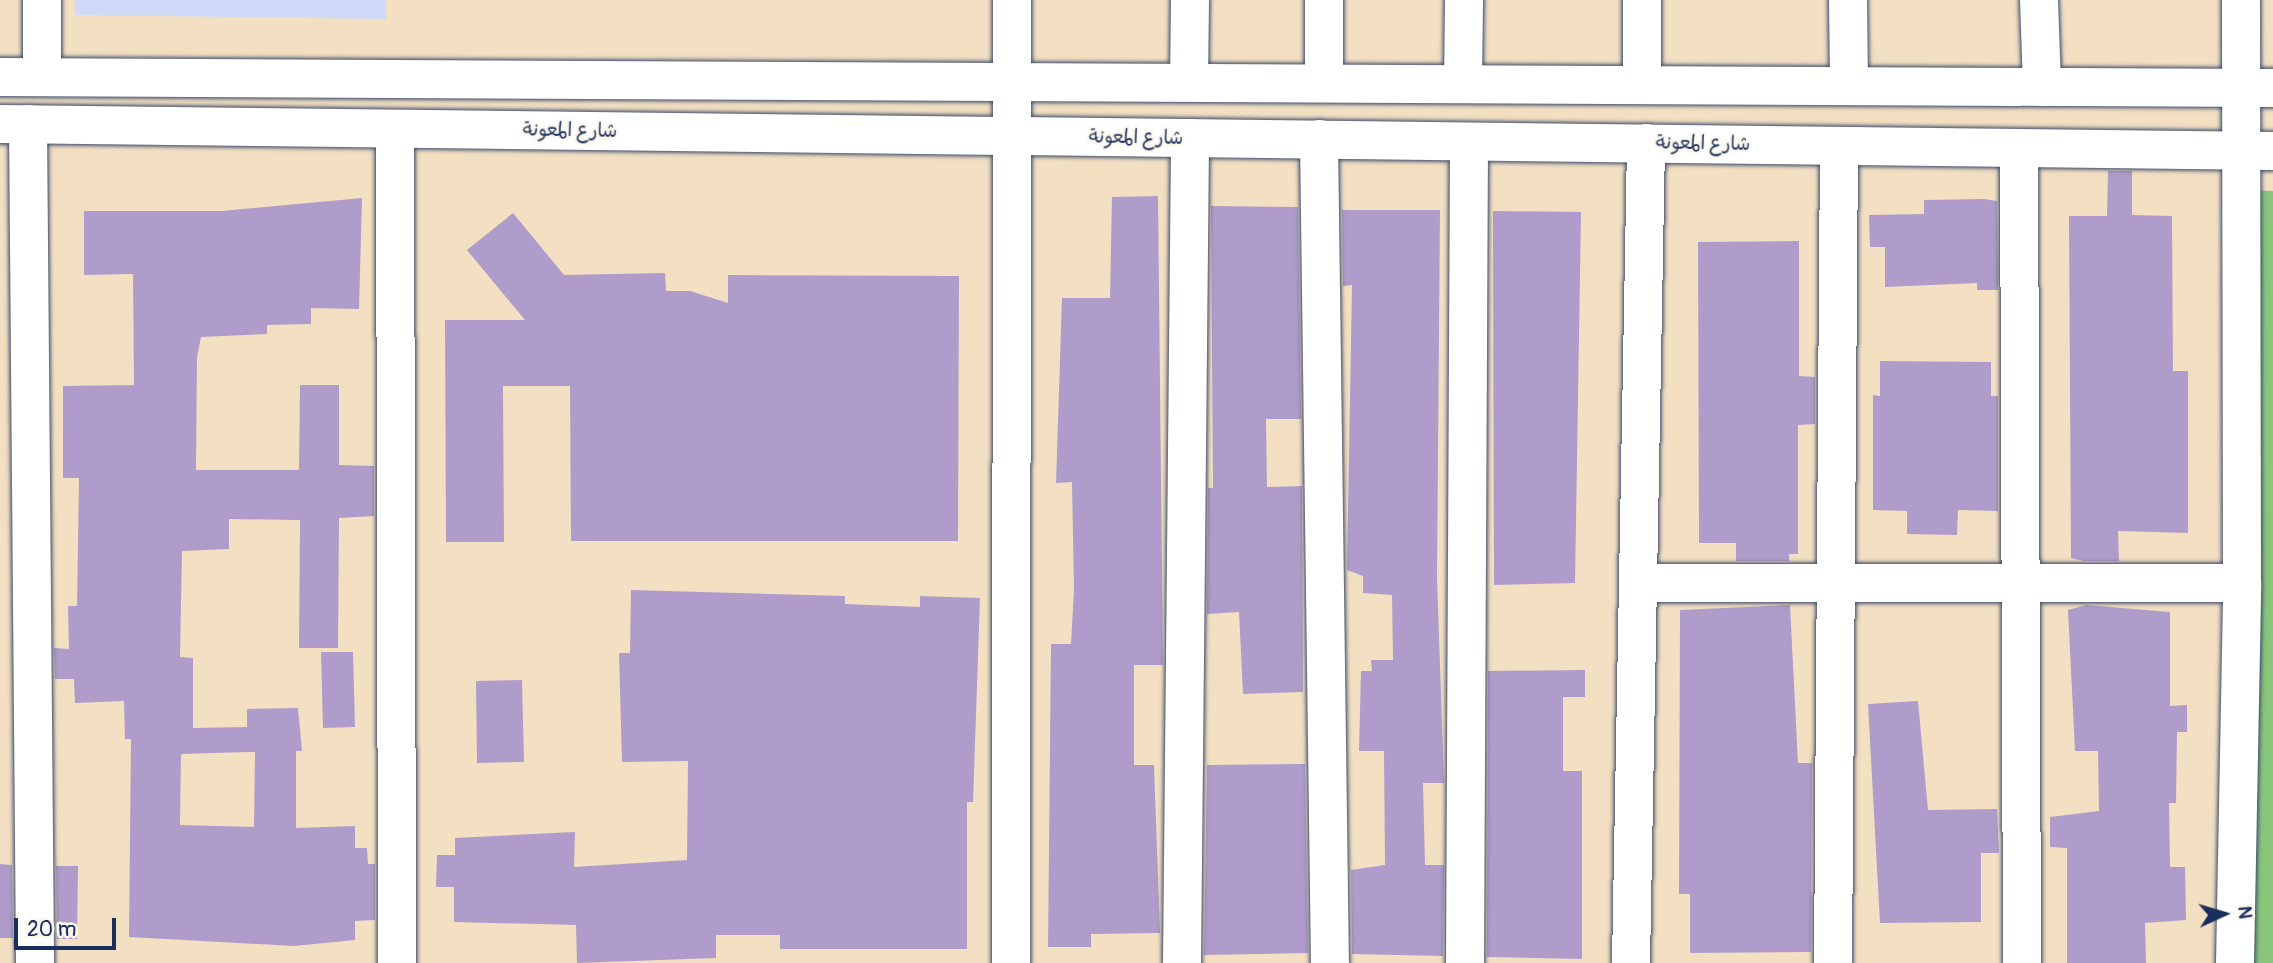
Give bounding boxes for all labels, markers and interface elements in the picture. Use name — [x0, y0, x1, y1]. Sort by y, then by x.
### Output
street label: شارع المعونة — [523, 119, 617, 143]
street label: شارع المعونة — [1089, 126, 1183, 150]
street label: شارع المعونة — [1656, 132, 1750, 156]
north arrow — [2189, 879, 2259, 949]
scale bar — [18, 904, 119, 948]
text: N — [2233, 905, 2257, 920]
text: 20 m — [27, 916, 76, 943]

